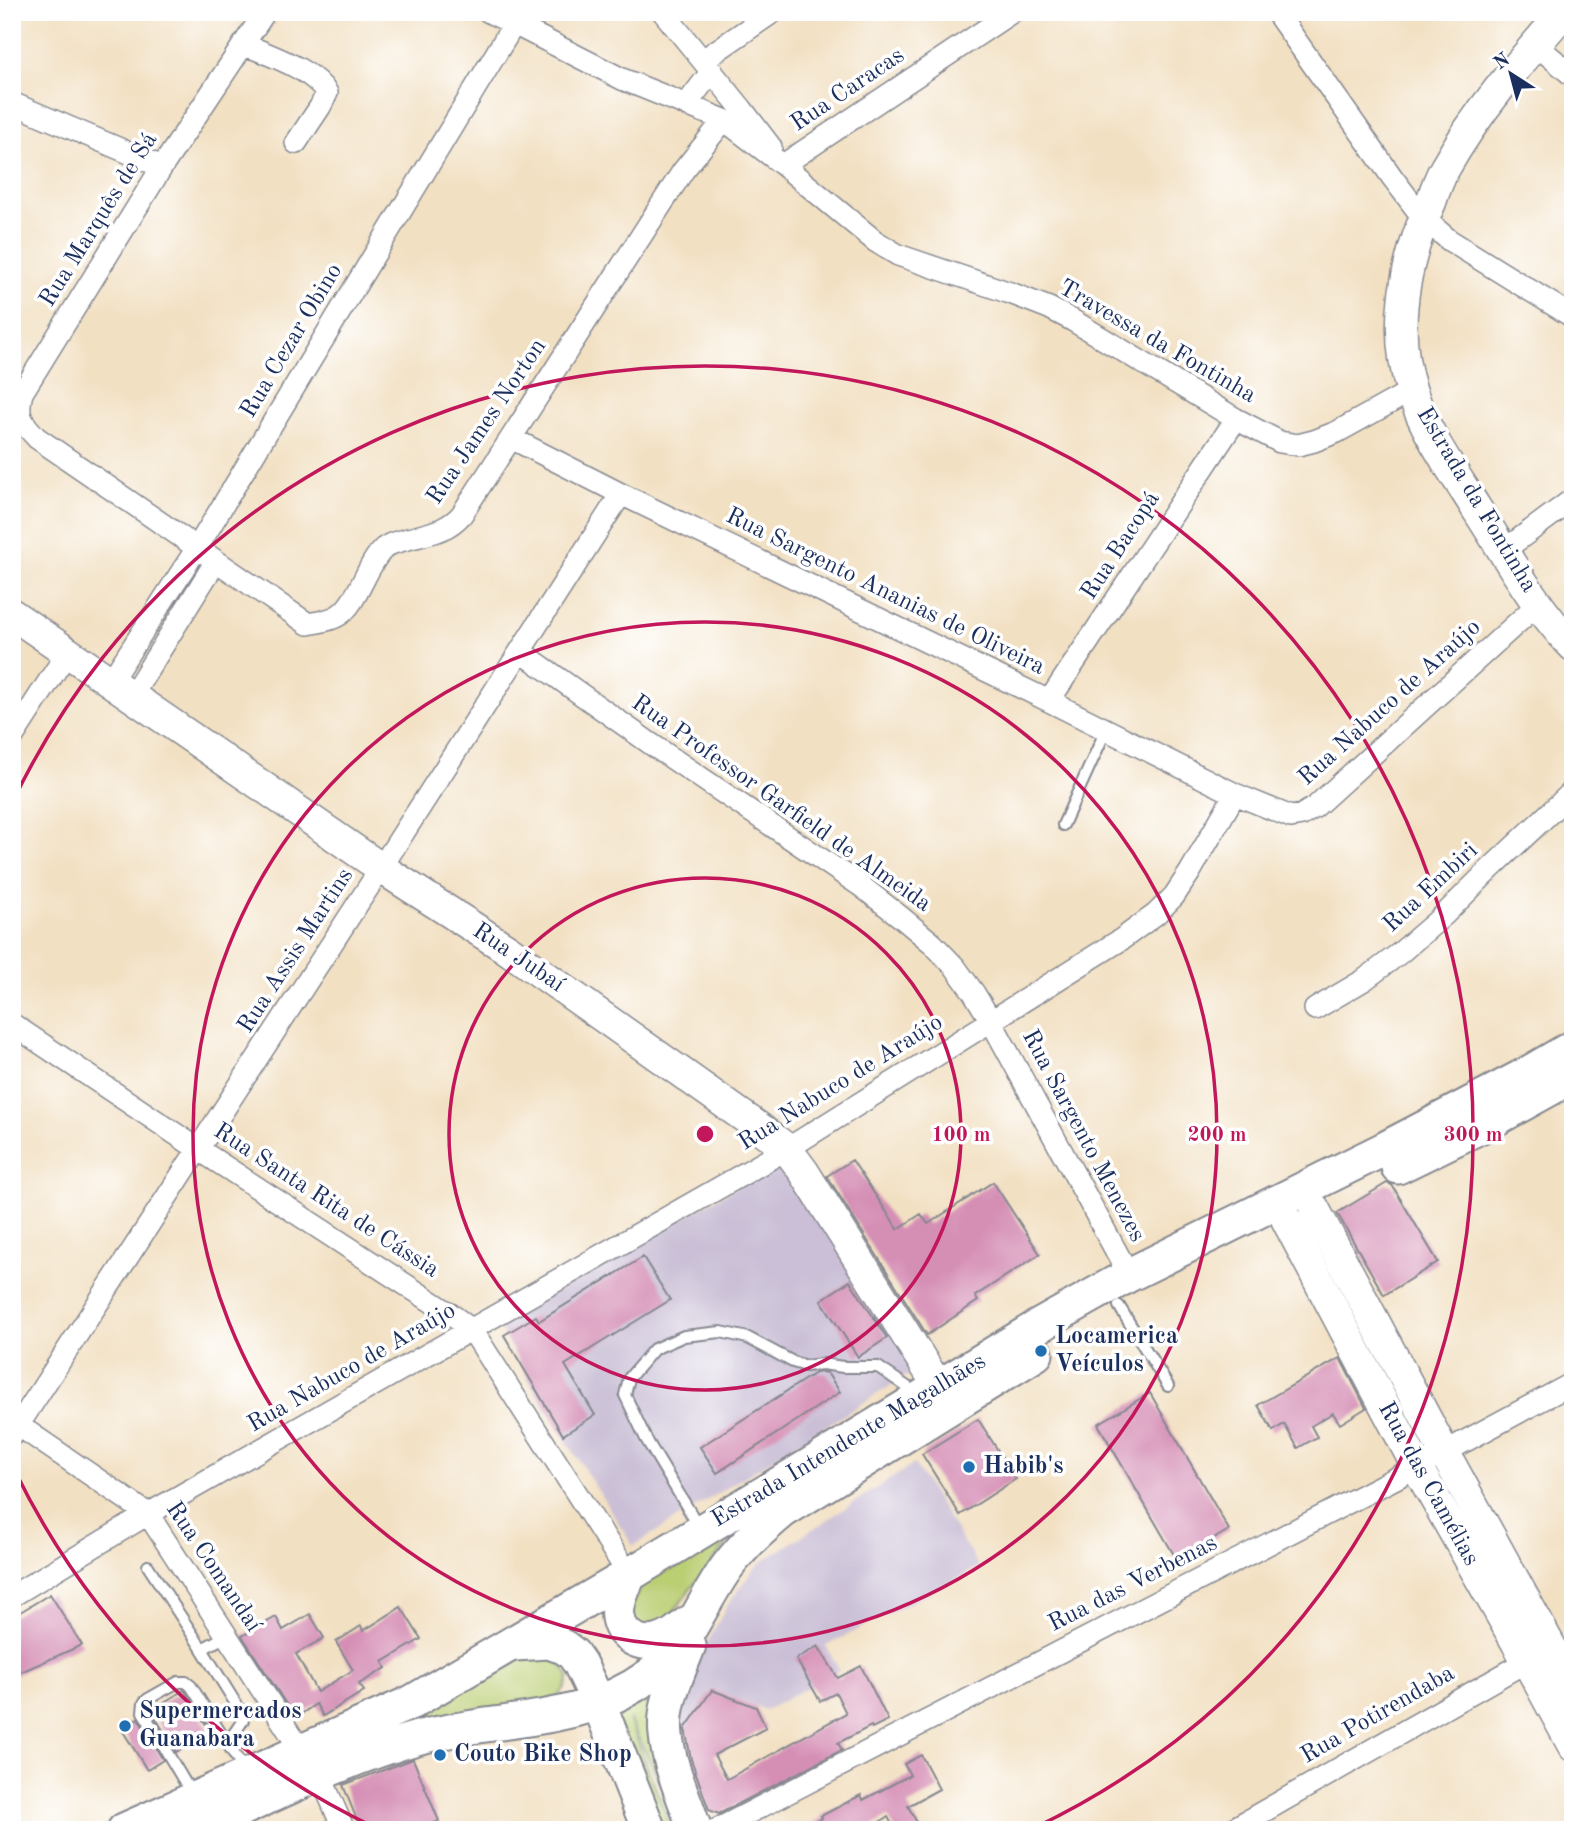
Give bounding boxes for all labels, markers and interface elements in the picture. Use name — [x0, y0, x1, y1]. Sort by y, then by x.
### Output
north arrow — [1476, 38, 1546, 108]
street label: Rua Caracas — [787, 43, 909, 137]
text: N — [1491, 50, 1514, 74]
street label: Rua Marquês de Sá — [36, 129, 162, 311]
street label: Rua Cezar Obino — [237, 260, 347, 422]
street label: Travessa da Fontinha — [1054, 276, 1260, 408]
street label: Rua James Norton — [423, 335, 551, 509]
street label: Estrada da Fontinha — [1411, 403, 1541, 597]
street label: Rua Bacopá — [1077, 487, 1165, 604]
street label: Rua Sargento Ananias de Oliveira — [722, 504, 1048, 680]
street label: Rua Nabuco de Araújo — [1294, 615, 1486, 791]
street label: Rua Professor Garfield de Almeida — [627, 691, 935, 917]
street label: Rua Embiri — [1379, 839, 1483, 937]
street label: Rua Assis Martins — [234, 864, 358, 1038]
street label: Rua Jubaí — [468, 919, 569, 998]
street label: Rua Nabuco de Araújo — [735, 1010, 947, 1156]
street label: Rua Sargento Menezes — [1017, 1026, 1149, 1246]
street label: Rua Santa Rita de Cássia — [209, 1119, 443, 1283]
centre of rings — [693, 1122, 717, 1146]
text: 100 m — [931, 1125, 991, 1146]
text: 200 m — [1187, 1125, 1247, 1146]
text: 300 m — [1443, 1125, 1503, 1146]
street label: Rua Nabuco de Araújo — [244, 1299, 460, 1437]
place label: Locamerica Veículos — [1055, 1325, 1178, 1377]
marker: Locamerica Veículos — [1033, 1343, 1049, 1359]
street label: Estrada Intendente Magalhães — [708, 1350, 990, 1532]
street label: Rua das Camélias — [1373, 1398, 1483, 1570]
place label: Habib's — [983, 1455, 1064, 1479]
marker: Habib's — [961, 1459, 977, 1475]
street label: Rua Comandaí — [161, 1498, 266, 1637]
street label: Rua das Verbenas — [1045, 1531, 1221, 1637]
street label: Rua Potirendaba — [1297, 1661, 1459, 1769]
place label: Supermercados Guanabara — [139, 1700, 302, 1752]
marker: Supermercados Guanabara — [117, 1718, 133, 1734]
place label: Couto Bike Shop — [454, 1743, 632, 1767]
marker: Couto Bike Shop — [432, 1747, 448, 1763]

